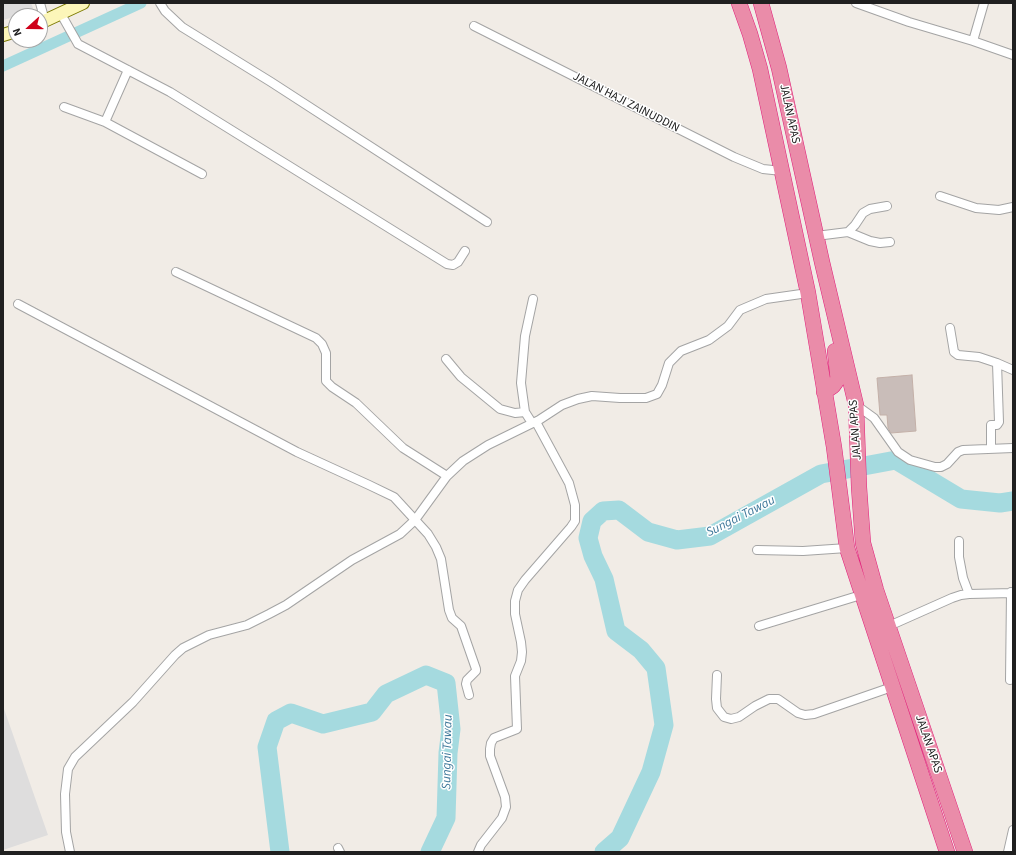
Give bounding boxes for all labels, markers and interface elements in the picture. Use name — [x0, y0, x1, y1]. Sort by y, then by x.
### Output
north arrow — [8, 8, 48, 48]
text: N — [9, 26, 26, 38]
street label: JALAN HAJI ZAINUDDIN — [570, 70, 682, 136]
street label: JALAN APAS — [776, 83, 802, 145]
street label: JALAN APAS — [847, 399, 865, 461]
water label: Sungai Tawau — [704, 493, 778, 541]
street label: JALAN APAS — [911, 713, 945, 775]
water label: Sungai Tawau — [440, 714, 456, 790]

